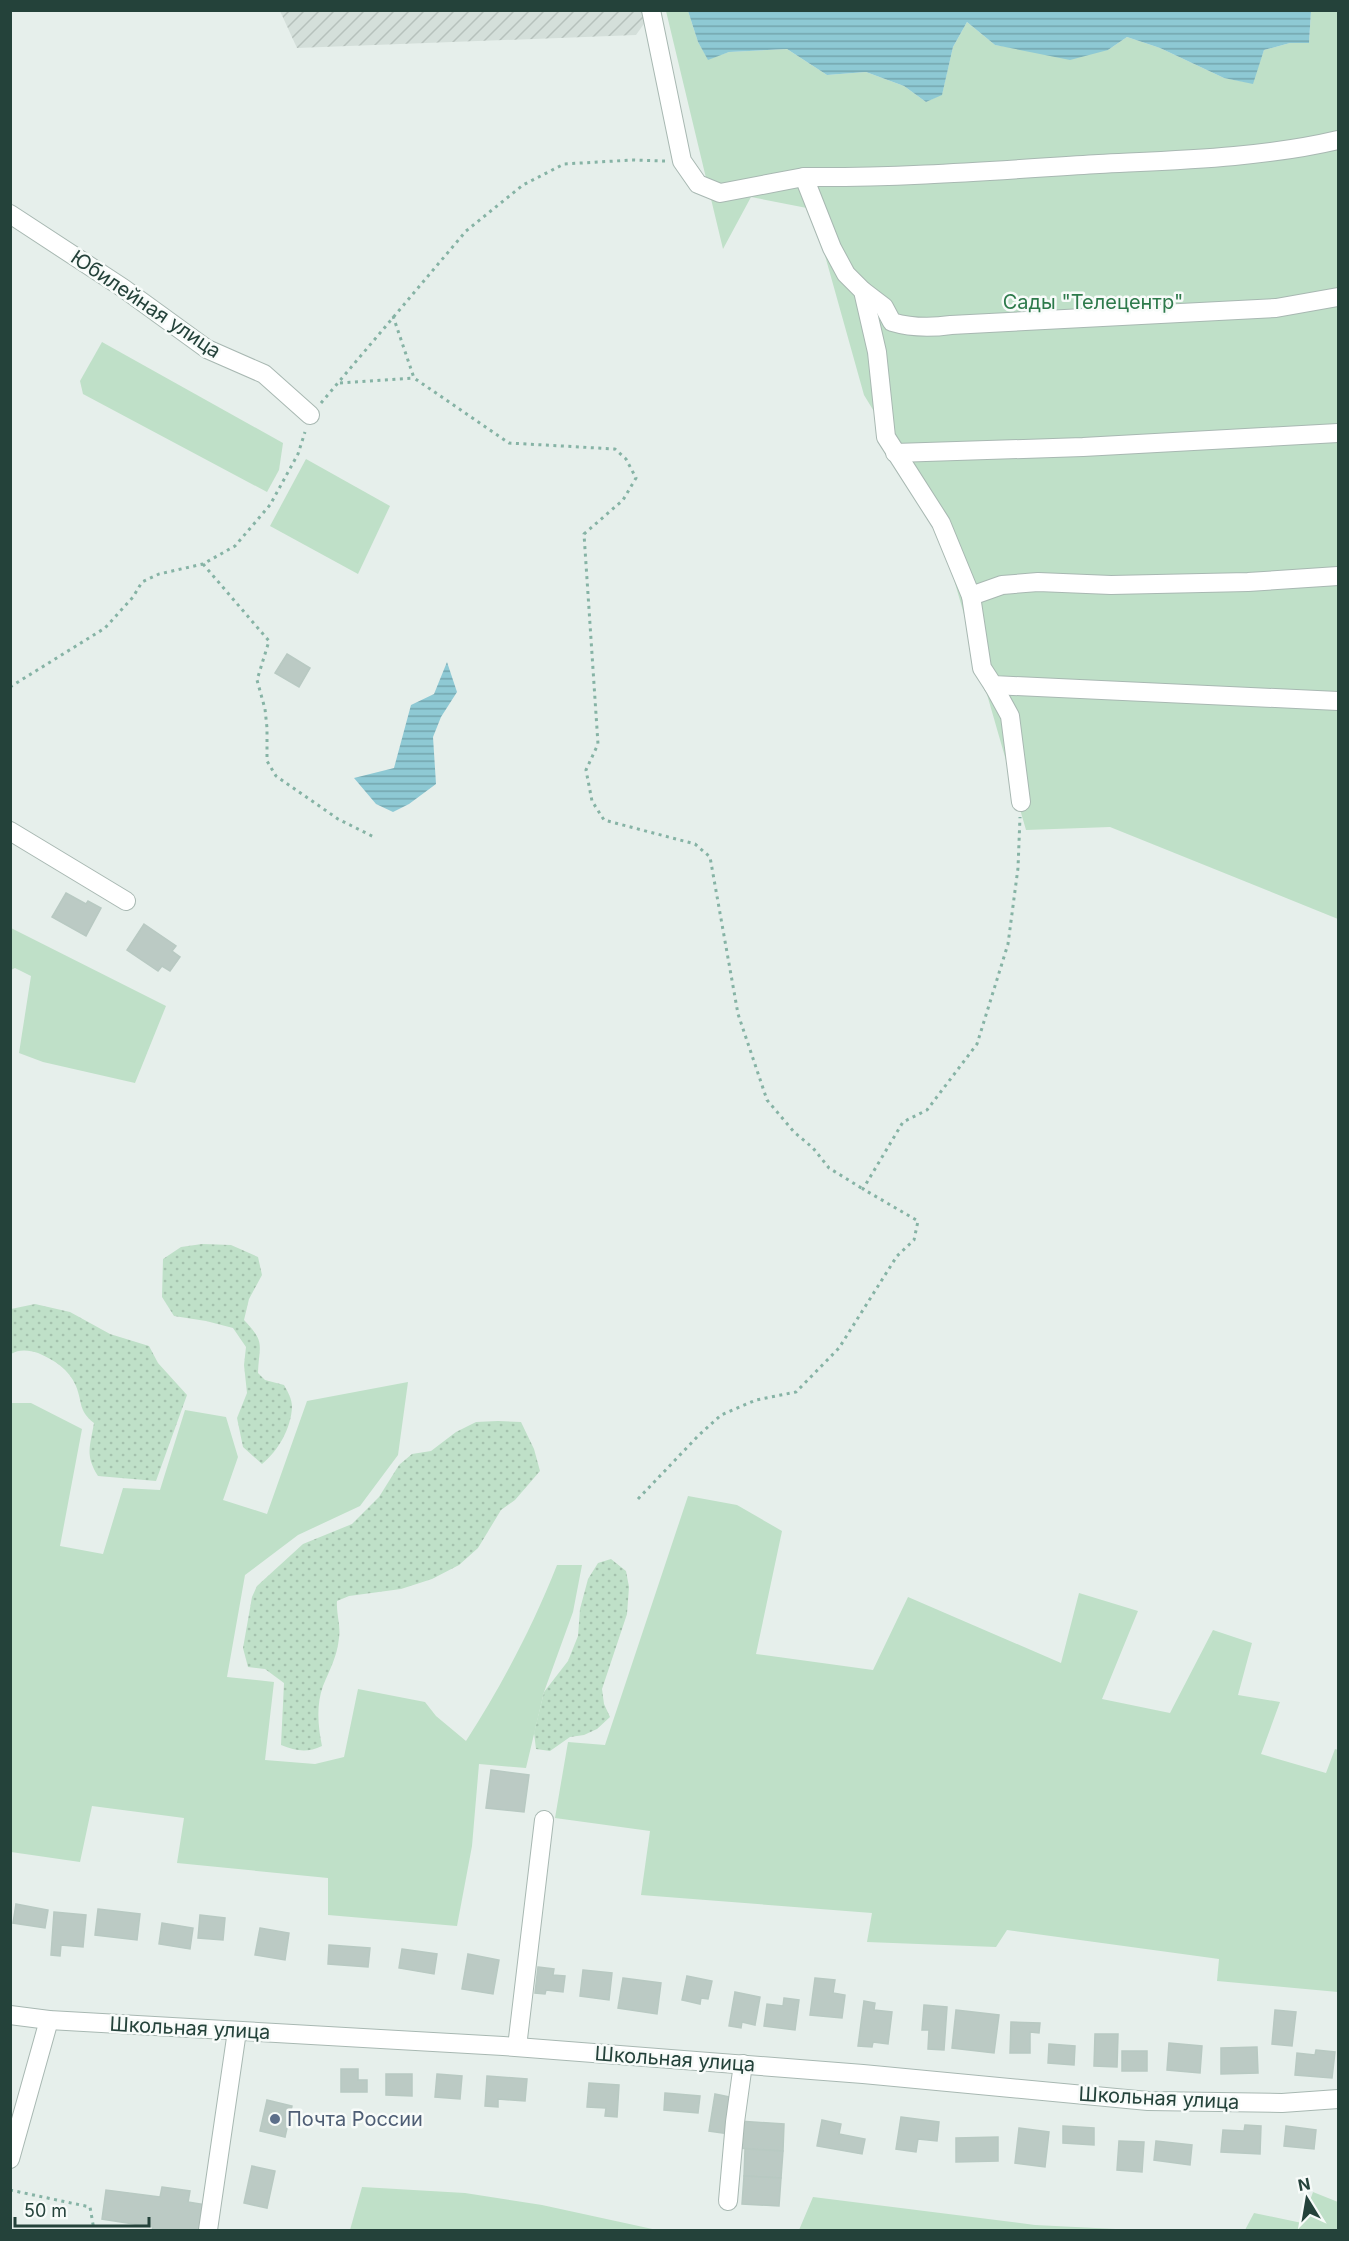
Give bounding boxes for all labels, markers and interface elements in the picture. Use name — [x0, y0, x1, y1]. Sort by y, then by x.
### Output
street label: Юбилейная улица — [67, 245, 225, 363]
park label: Сады "Телецентр" — [1003, 290, 1183, 314]
street label: Школьная улица — [109, 2012, 271, 2044]
street label: Школьная улица — [594, 2041, 756, 2077]
street label: Школьная улица — [1078, 2082, 1240, 2114]
place label: Почта России — [287, 2107, 423, 2131]
marker: Почта России — [268, 2112, 282, 2126]
north arrow — [1277, 2169, 1337, 2229]
text: N — [1296, 2173, 1312, 2195]
scale bar — [15, 2190, 148, 2228]
text: 50 m — [24, 2200, 67, 2221]

